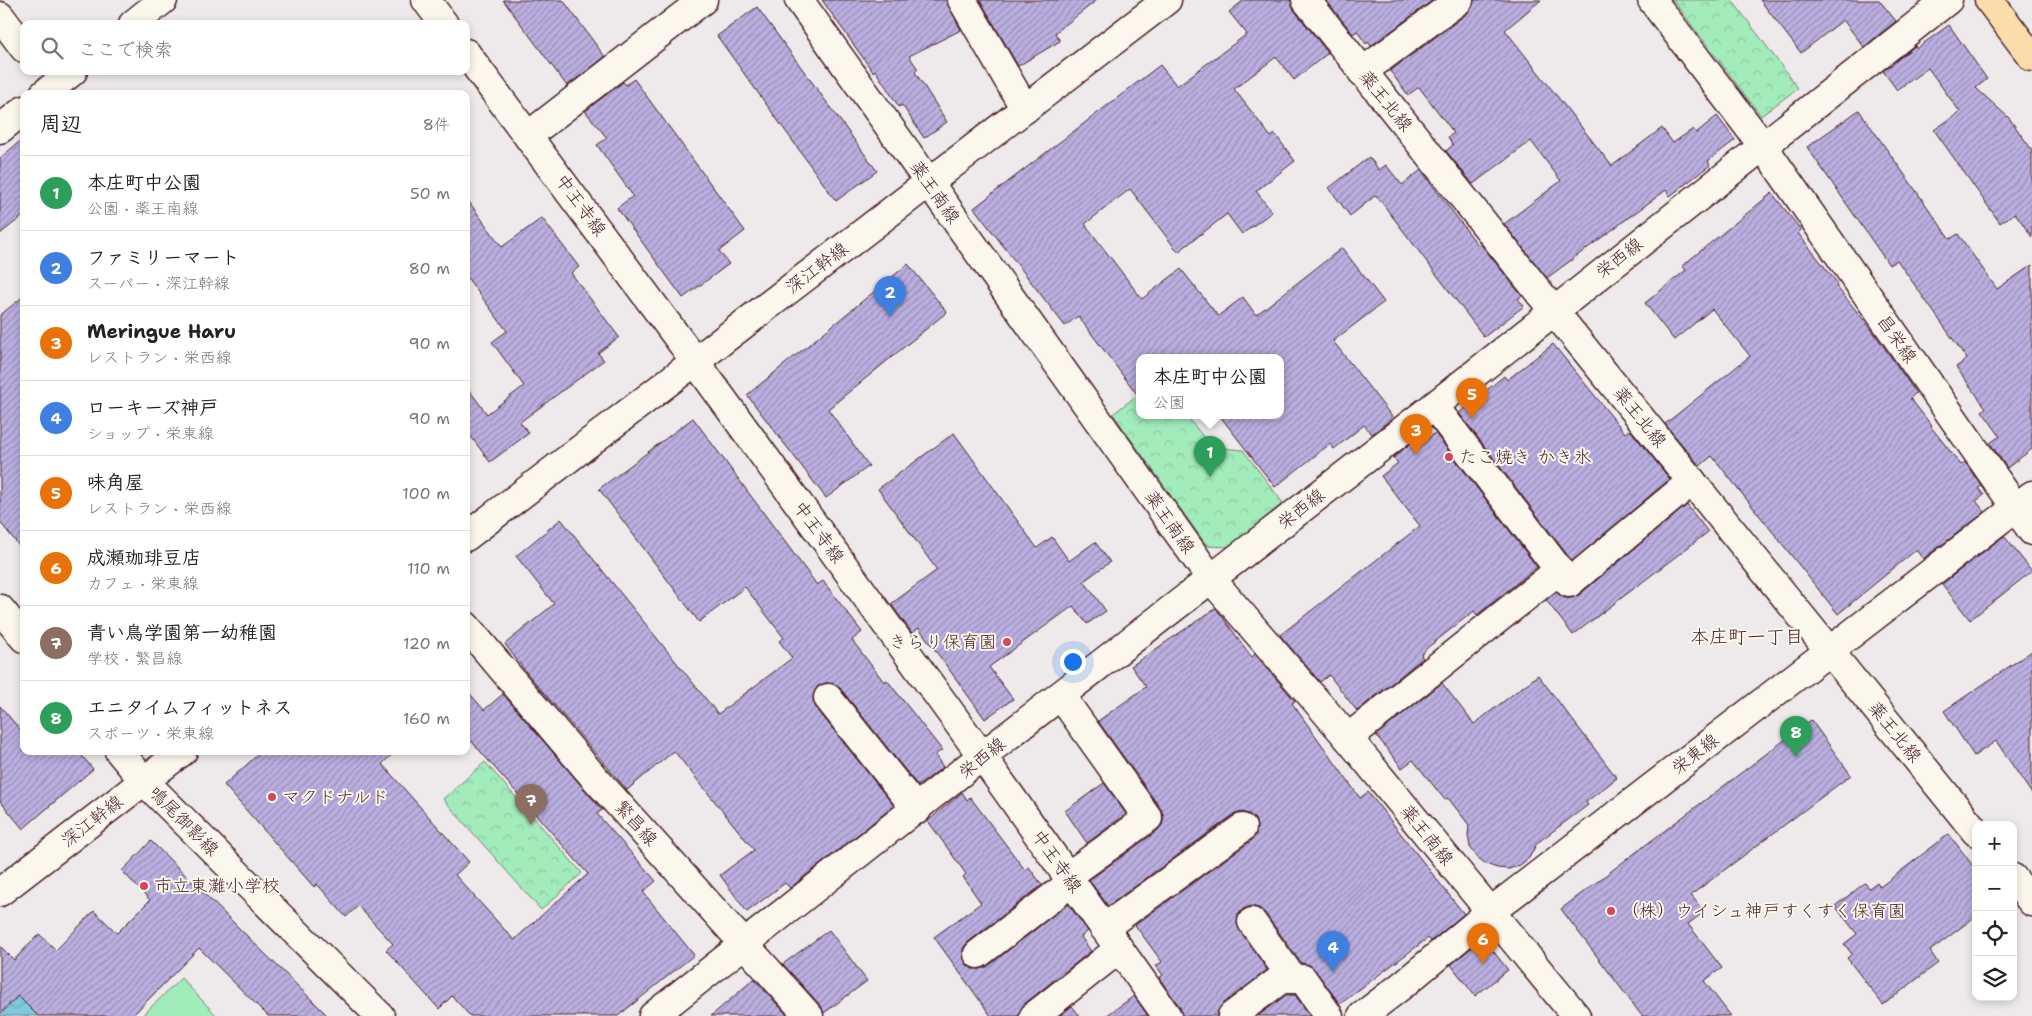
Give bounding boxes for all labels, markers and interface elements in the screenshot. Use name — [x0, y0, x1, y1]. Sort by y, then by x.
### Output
search box — [20, 20, 470, 75]
icon: search — [38, 34, 66, 62]
text: ここで検索 — [78, 37, 173, 62]
street label: 薬王北線 — [1354, 65, 1418, 137]
text: 周辺 — [40, 110, 82, 138]
text: 8件 — [423, 114, 450, 135]
street label: 薬王南線 — [905, 156, 965, 228]
street label: 中王寺線 — [550, 169, 612, 241]
text: 本庄町中公園 — [87, 170, 201, 195]
text: 1 — [52, 183, 60, 204]
text: 50 m — [410, 183, 450, 204]
text: 公園 · 薬王南線 — [87, 198, 198, 219]
street label: 栄西線 — [1590, 232, 1648, 284]
street label: 深江幹線 — [781, 237, 853, 299]
text: ファミリーマート — [87, 245, 240, 270]
text: 2 — [50, 258, 62, 279]
text: 80 m — [409, 258, 450, 279]
text: スーパー · 深江幹線 — [87, 273, 230, 294]
pin: 2 — [874, 276, 906, 317]
street label: 昌栄線 — [1872, 310, 1922, 368]
text: Meringue Haru — [87, 319, 236, 344]
text: 3 — [50, 333, 62, 354]
text: 90 m — [409, 333, 450, 354]
text: レストラン · 栄西線 — [87, 347, 232, 368]
popup — [1136, 354, 1284, 419]
text: 本庄町中公園 — [1153, 364, 1267, 389]
pin: 5 — [1456, 378, 1488, 419]
street label: 薬王北線 — [1608, 381, 1672, 453]
text: 公園 — [1153, 392, 1185, 413]
text: ローキーズ神戸 — [87, 395, 218, 420]
text: 4 — [50, 408, 62, 429]
text: 90 m — [409, 408, 450, 429]
pin: 3 — [1400, 414, 1432, 455]
text: ショップ · 栄東線 — [87, 423, 214, 444]
pin: 1 — [1194, 436, 1226, 477]
place label: たこ焼き かき氷 — [1459, 445, 1591, 469]
marker: たこ焼き かき氷 — [1443, 451, 1455, 463]
text: 味角屋 — [87, 470, 144, 495]
text: 5 — [51, 483, 61, 504]
text: 100 m — [402, 483, 450, 504]
street label: 栄西線 — [1272, 483, 1330, 535]
street label: 薬王南線 — [1140, 486, 1200, 558]
street label: 中王寺線 — [788, 496, 850, 568]
text: レストラン · 栄西線 — [87, 498, 232, 519]
text: 成瀬珈琲豆店 — [87, 545, 201, 570]
text: 6 — [50, 558, 62, 579]
text: 110 m — [407, 558, 450, 579]
text: カフェ · 栄東線 — [87, 573, 198, 594]
text: 青い鳥学園第一幼稚園 — [87, 620, 277, 645]
district label: 本庄町一丁目 — [1690, 624, 1804, 649]
place label: きらり保育園 — [889, 630, 997, 654]
text: 7 — [50, 633, 62, 654]
text: 120 m — [403, 633, 450, 654]
marker: きらり保育園 — [1001, 636, 1013, 648]
text: 学校 · 繁昌線 — [87, 648, 182, 669]
your location — [1060, 649, 1086, 675]
text: エニタイムフィットネス — [87, 695, 292, 720]
street label: 薬王北線 — [1863, 696, 1927, 768]
text: 8 — [50, 708, 62, 729]
text: 160 m — [403, 708, 450, 729]
pin: 8 — [1780, 716, 1812, 757]
text: スポーツ · 栄東線 — [87, 723, 214, 744]
street label: 栄東線 — [1666, 728, 1724, 780]
street label: 栄西線 — [953, 732, 1011, 784]
street label: 鳴尾御影線 — [144, 781, 224, 861]
pin: 7 — [515, 784, 547, 825]
place label: マクドナルド — [282, 785, 389, 809]
street label: 深江幹線 — [56, 789, 128, 853]
marker: マクドナルド — [266, 791, 278, 803]
street label: 繁昌線 — [609, 795, 663, 851]
street label: 薬王南線 — [1395, 799, 1459, 871]
map controls — [1972, 821, 2017, 1001]
button: + — [1972, 821, 2017, 866]
street label: 中王寺線 — [1027, 825, 1087, 897]
button: − — [1972, 866, 2017, 911]
place label: 市立東灘小学校 — [154, 874, 280, 898]
marker: 市立東灘小学校 — [138, 880, 150, 892]
place label: （株）ウイシュ神戸すくすく保育園 — [1621, 899, 1906, 923]
marker: （株）ウイシュ神戸すくすく保育園 — [1605, 905, 1617, 917]
button: locate — [1972, 911, 2017, 956]
pin: 6 — [1467, 923, 1499, 964]
pin: 4 — [1317, 931, 1349, 972]
button: layers — [1972, 956, 2017, 1001]

